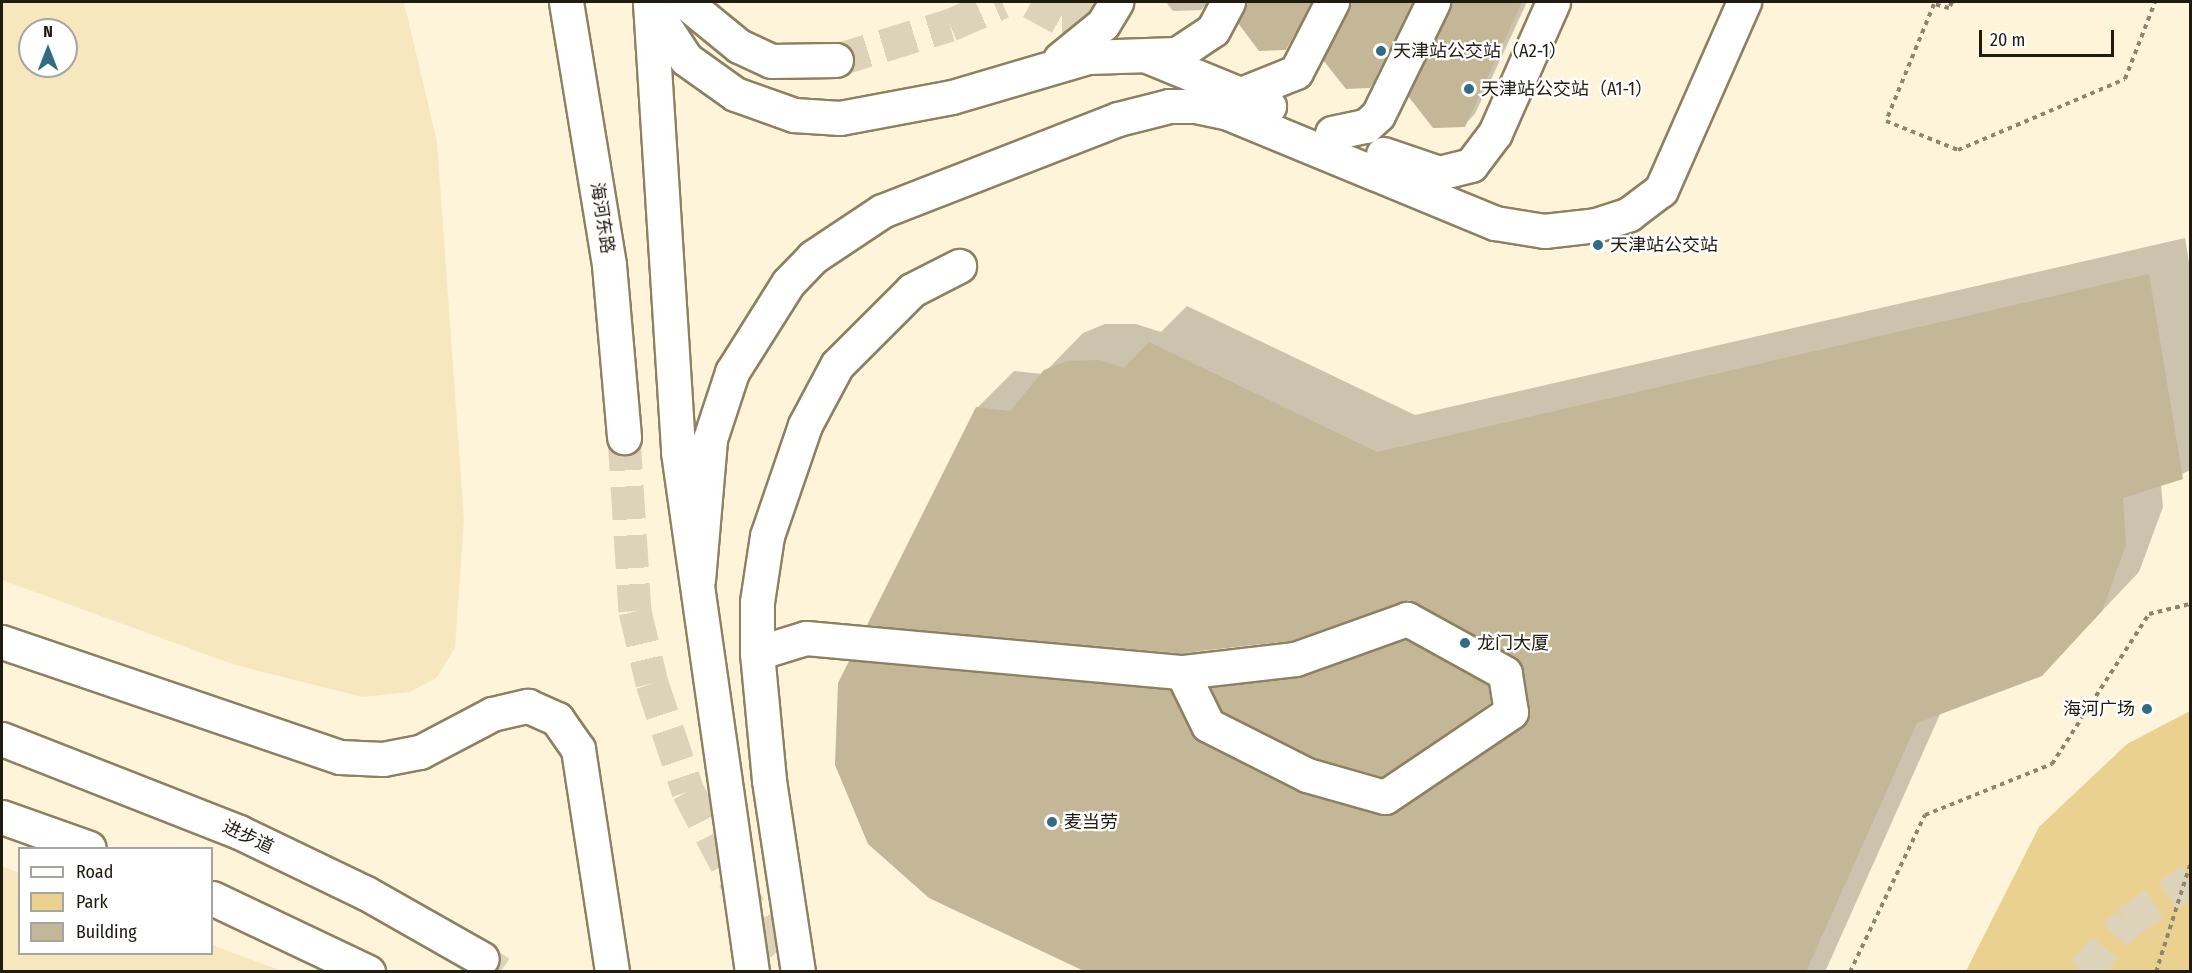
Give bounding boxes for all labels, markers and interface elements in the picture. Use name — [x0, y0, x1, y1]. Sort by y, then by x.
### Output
north arrow — [18, 18, 78, 78]
scale bar — [1982, 18, 2117, 56]
text: N — [43, 22, 53, 41]
text: 20 m — [1990, 29, 2025, 51]
place label: 天津站公交站（A2-1） — [1393, 40, 1567, 62]
marker: 天津站公交站（A2-1） — [1374, 44, 1388, 58]
place label: 天津站公交站（A1-1） — [1481, 78, 1653, 100]
marker: 天津站公交站（A1-1） — [1462, 82, 1476, 96]
street label: 海河东路 — [586, 181, 618, 255]
place label: 天津站公交站 — [1610, 234, 1718, 256]
marker: 天津站公交站 — [1591, 238, 1605, 252]
place label: 龙门大厦 — [1477, 632, 1549, 654]
marker: 龙门大厦 — [1458, 636, 1472, 650]
place label: 海河广场 — [2063, 698, 2135, 720]
marker: 海河广场 — [2140, 702, 2154, 716]
place label: 麦当劳 — [1064, 811, 1118, 833]
marker: 麦当劳 — [1045, 815, 1059, 829]
street label: 进步道 — [219, 816, 277, 858]
legend — [18, 847, 213, 955]
text: Road — [76, 861, 113, 883]
text: Park — [76, 891, 108, 913]
text: Building — [76, 921, 137, 943]

